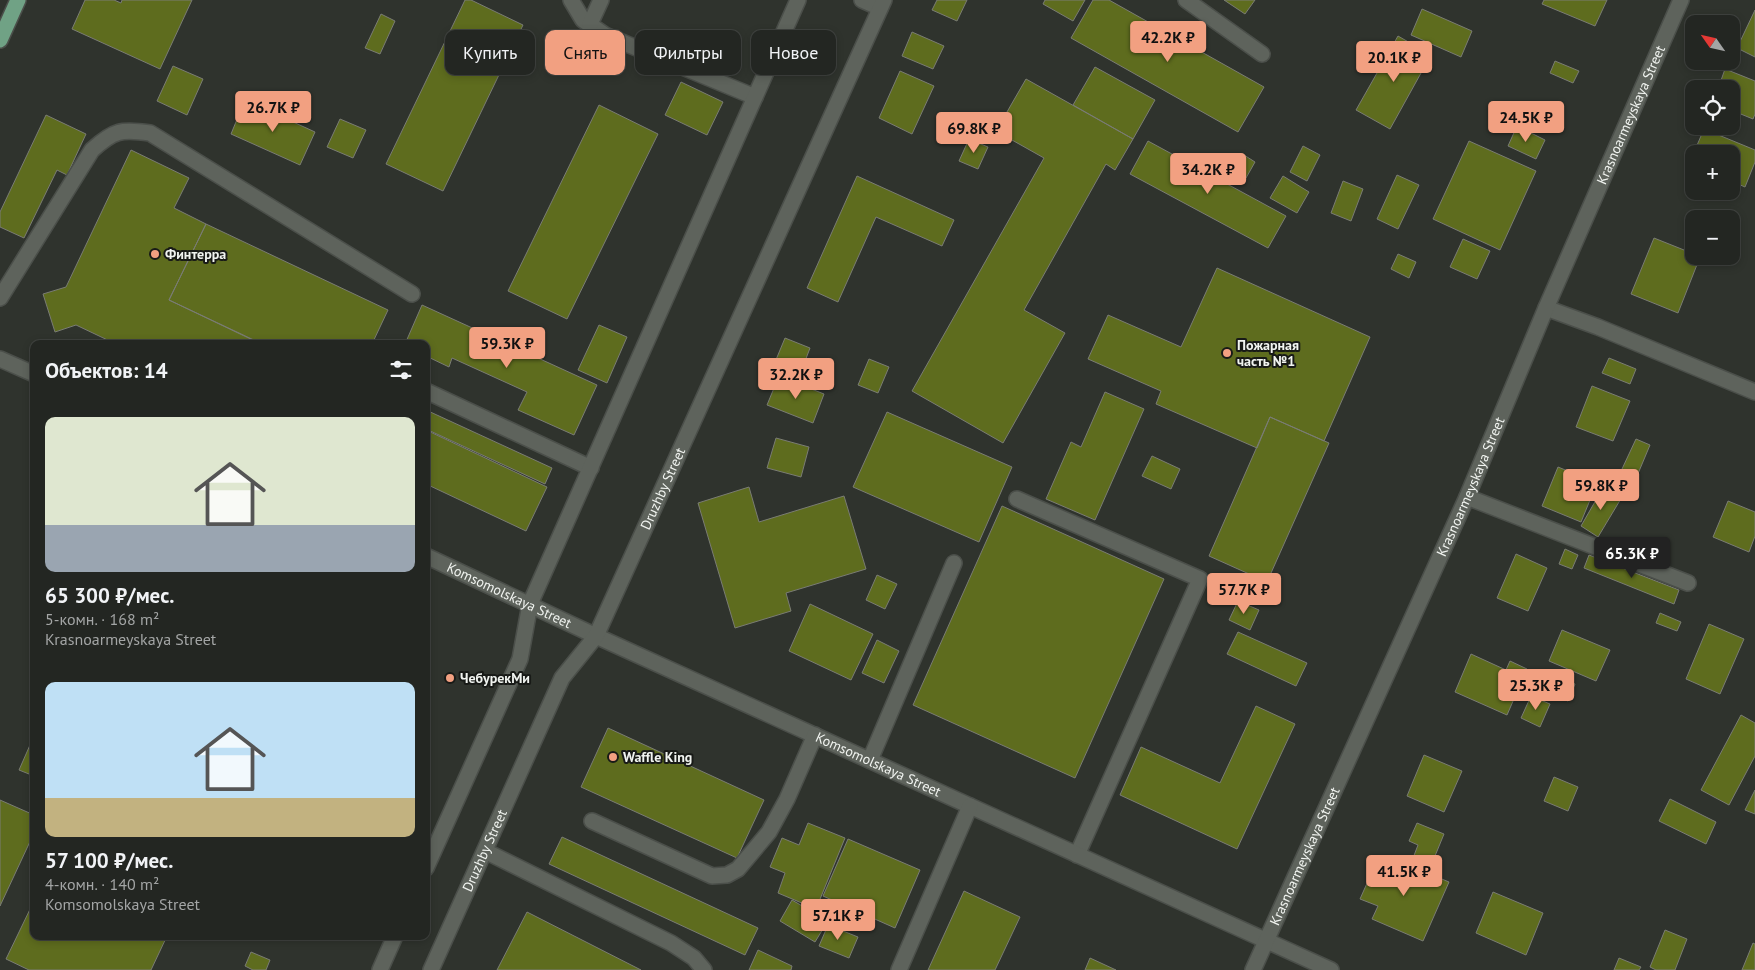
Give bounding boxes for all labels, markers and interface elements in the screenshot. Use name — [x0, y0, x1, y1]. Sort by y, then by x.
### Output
north arrow — [1685, 15, 1740, 70]
map controls — [1685, 15, 1740, 265]
pin: 42.2K ₽ — [1122, 20, 1214, 63]
text: 42.2K ₽ — [1141, 27, 1195, 47]
chip: Купить — [445, 30, 535, 75]
chip: Снять — [545, 30, 625, 75]
chip: Фильтры — [635, 30, 741, 75]
chip: Новое — [751, 30, 836, 75]
pin: 20.1K ₽ — [1348, 41, 1440, 83]
street label: Krasnoarmeyskaya Street — [1592, 42, 1669, 187]
text: 20.1K ₽ — [1367, 47, 1421, 67]
button: locate — [1685, 80, 1740, 135]
pin: 26.7K ₽ — [227, 90, 319, 133]
text: 26.7K ₽ — [246, 97, 300, 117]
pin: 24.5K ₽ — [1480, 100, 1572, 143]
text: 24.5K ₽ — [1499, 107, 1553, 127]
pin: 69.8K ₽ — [928, 112, 1020, 154]
text: 69.8K ₽ — [947, 118, 1001, 138]
button: + — [1685, 145, 1740, 200]
pin: 34.2K ₽ — [1162, 152, 1254, 195]
text: 34.2K ₽ — [1181, 159, 1235, 179]
button: − — [1685, 210, 1740, 265]
place label: Финтерра — [165, 245, 226, 263]
marker: Финтерра — [149, 248, 161, 260]
pin: 59.3K ₽ — [461, 326, 553, 369]
text: 59.3K ₽ — [480, 333, 534, 353]
place label: Пожарная часть №1 — [1237, 336, 1299, 370]
marker: Пожарная часть №1 — [1221, 347, 1233, 359]
icon: filters — [387, 356, 415, 384]
text: Объектов: 14 — [45, 357, 168, 384]
pin: 32.2K ₽ — [750, 358, 842, 400]
text: 32.2K ₽ — [769, 364, 823, 384]
street label: Krasnoarmeyskaya Street — [1432, 414, 1509, 559]
street label: Druzhby Street — [636, 444, 689, 532]
icon: home — [185, 449, 275, 539]
pin: 59.8K ₽ — [1555, 468, 1647, 511]
text: 59.8K ₽ — [1574, 475, 1628, 495]
pin: 65.3K ₽ — [1586, 536, 1678, 579]
text: 65.3K ₽ — [1605, 543, 1659, 563]
street label: Komsomolskaya Street — [444, 558, 575, 632]
pin: 57.7K ₽ — [1198, 572, 1290, 615]
text: 57.7K ₽ — [1218, 579, 1270, 599]
text: 65 300 ₽/мес. — [45, 582, 174, 609]
text: 5-комн. · 168 m² — [45, 609, 159, 629]
text: Krasnoarmeyskaya Street — [45, 629, 216, 649]
pin: 25.3K ₽ — [1490, 668, 1582, 711]
place label: ЧебурекМи — [460, 669, 530, 687]
marker: ЧебурекМи — [444, 672, 456, 684]
text: 25.3K ₽ — [1509, 675, 1563, 695]
icon: home — [185, 714, 275, 804]
street label: Komsomolskaya Street — [813, 728, 944, 801]
place label: Waffle King — [623, 748, 692, 766]
marker: Waffle King — [607, 751, 619, 763]
street label: Krasnoarmeyskaya Street — [1265, 784, 1344, 928]
street label: Druzhby Street — [458, 806, 511, 894]
text: 57 100 ₽/мес. — [45, 847, 173, 874]
pin: 41.5K ₽ — [1358, 854, 1450, 897]
text: 41.5K ₽ — [1377, 861, 1431, 881]
text: 4-комн. · 140 m² — [45, 874, 159, 894]
text: Komsomolskaya Street — [45, 894, 200, 914]
pin: 57.1K ₽ — [792, 898, 884, 941]
text: 57.1K ₽ — [812, 905, 864, 925]

